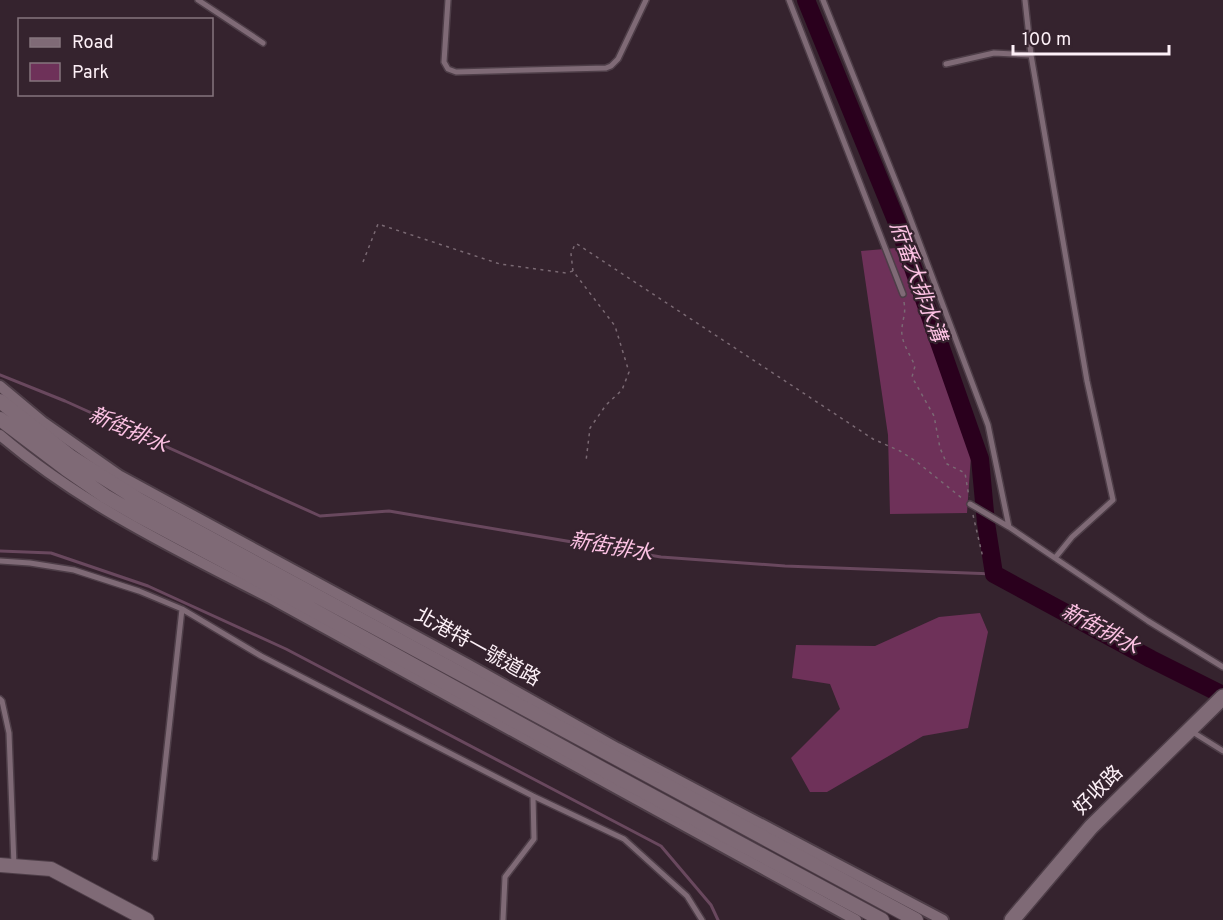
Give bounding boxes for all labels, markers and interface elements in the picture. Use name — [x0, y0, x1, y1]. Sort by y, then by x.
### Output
legend — [18, 18, 213, 96]
scale bar — [1013, 18, 1169, 56]
text: 100 m — [1022, 29, 1071, 52]
text: Road — [72, 32, 114, 55]
text: Park — [72, 62, 109, 85]
water label: 府番大排水溝 — [883, 218, 952, 349]
water label: 新街排水 — [84, 402, 173, 461]
water label: 新街排水 — [567, 527, 656, 569]
water label: 新街排水 — [1057, 598, 1144, 662]
street label: 北港特一號道路 — [409, 603, 545, 693]
street label: 好收路 — [1069, 761, 1129, 821]

